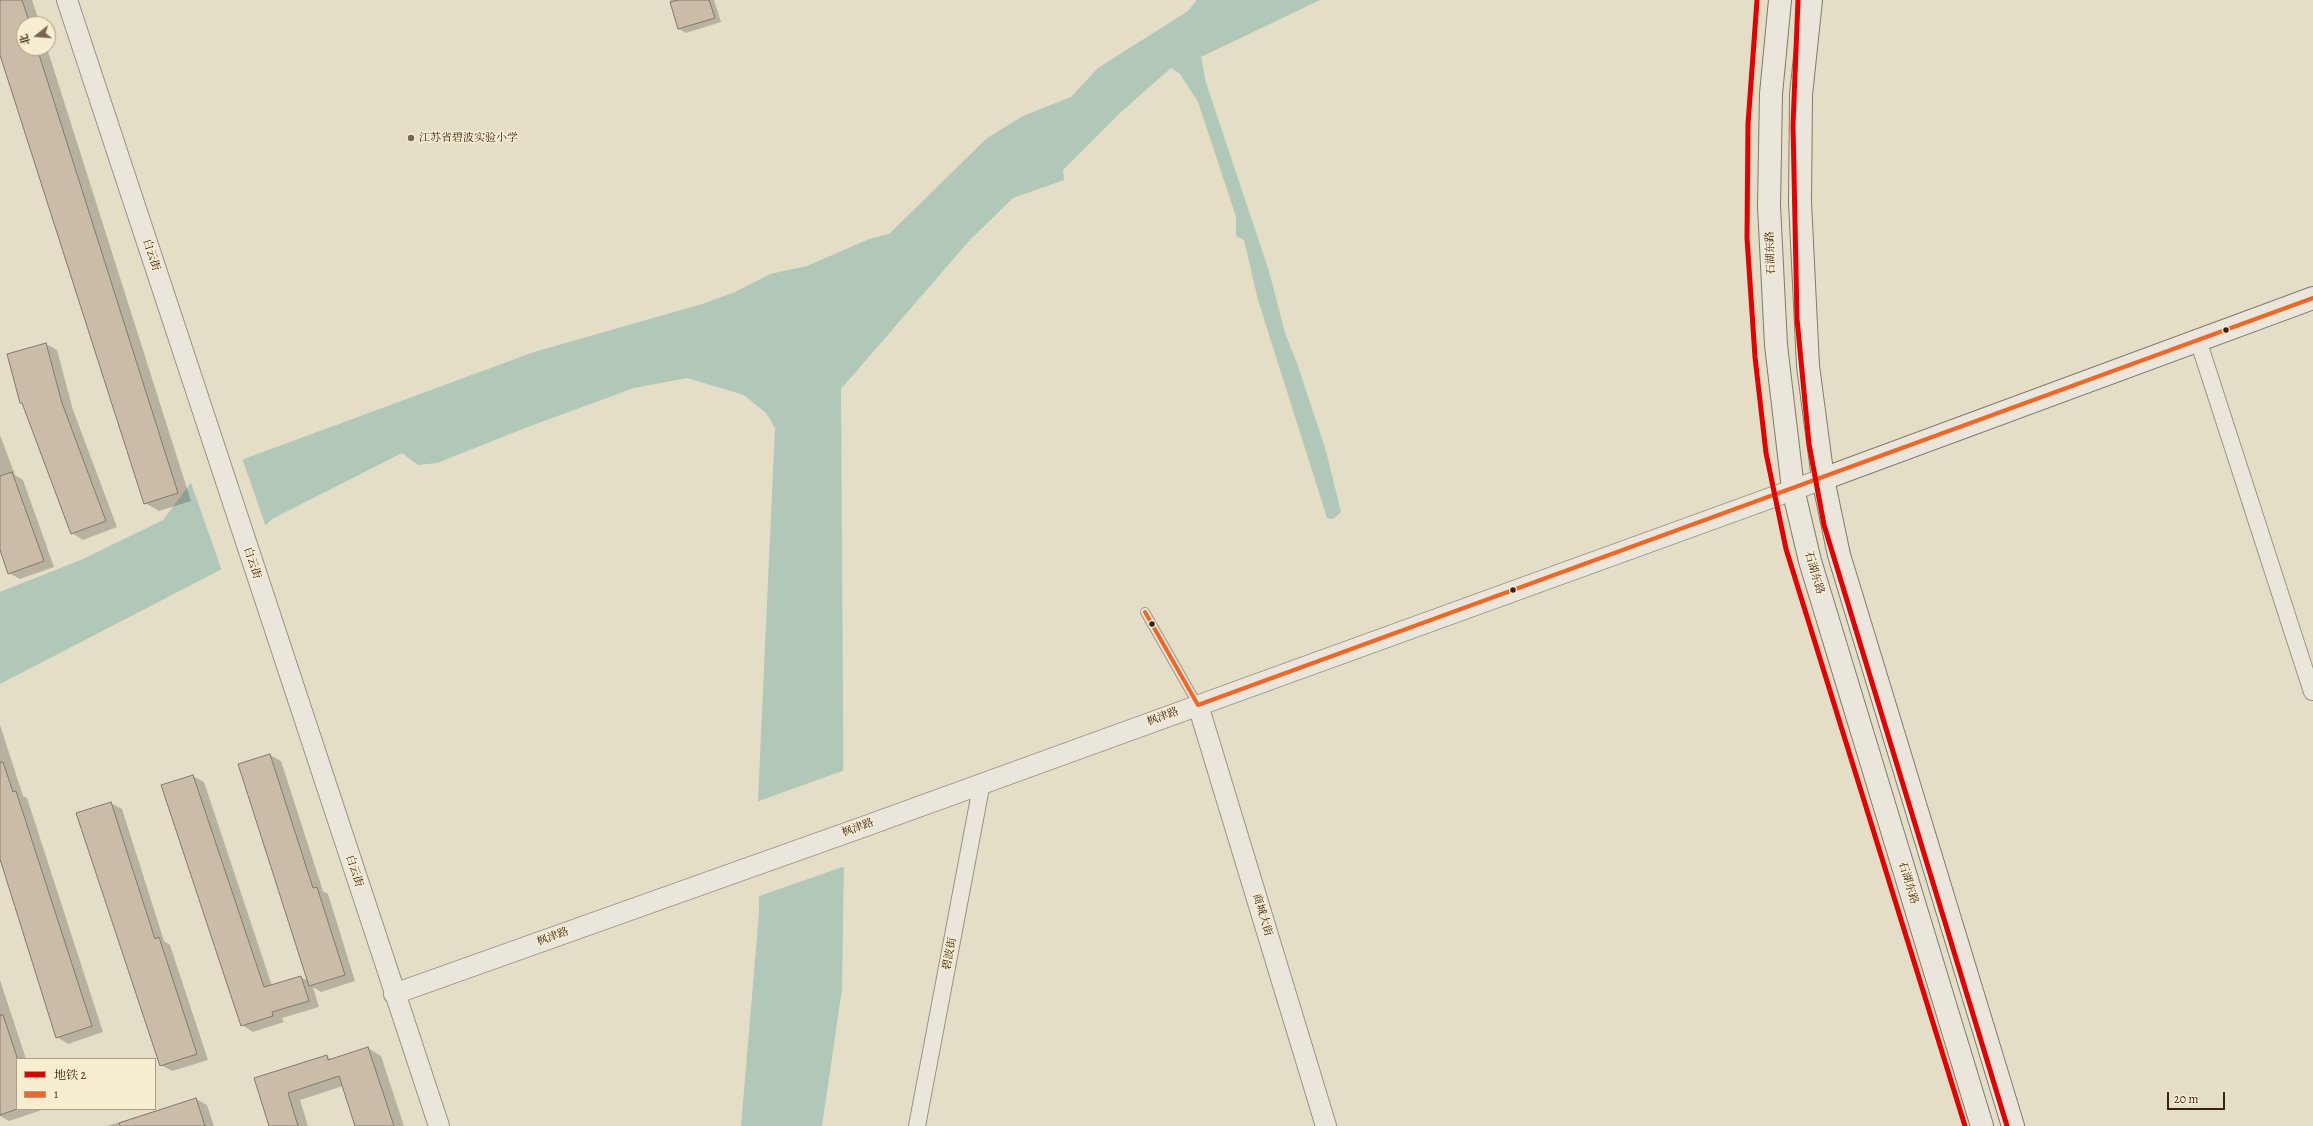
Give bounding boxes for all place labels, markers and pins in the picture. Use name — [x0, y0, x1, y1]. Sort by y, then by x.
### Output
place label: 江苏省碧波实验小学 — [419, 131, 518, 145]
marker: 江苏省碧波实验小学 — [406, 133, 416, 143]
unlabelled marker — [2221, 325, 2231, 335]
unlabelled marker — [1508, 585, 1518, 595]
unlabelled marker — [1147, 619, 1157, 629]

